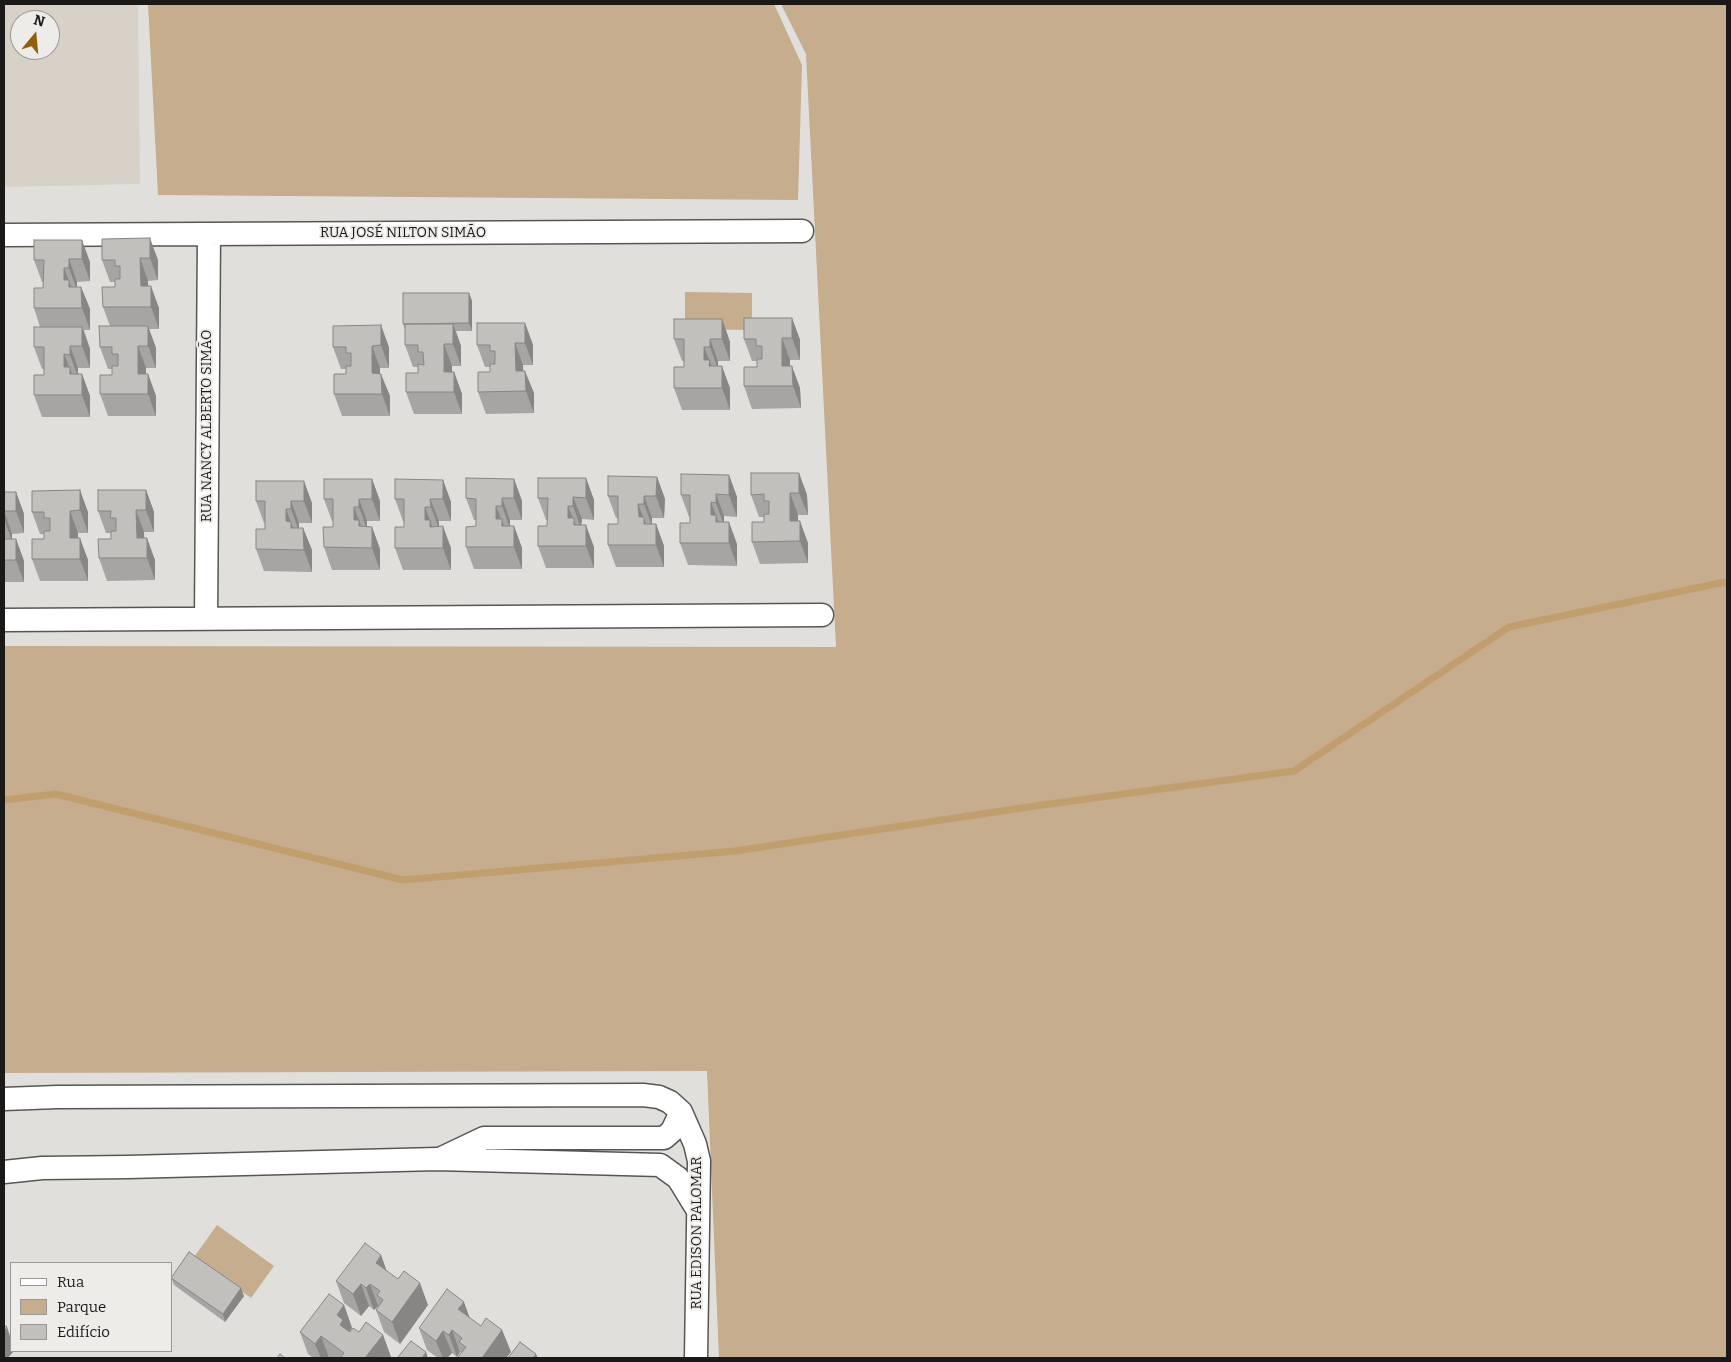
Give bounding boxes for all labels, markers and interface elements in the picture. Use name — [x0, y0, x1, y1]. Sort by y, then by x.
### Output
north arrow — [10, 10, 60, 60]
text: N — [32, 11, 47, 31]
street label: RUA JOSÉ NILTON SIMÃO — [320, 225, 486, 241]
street label: RUA NANCY ALBERTO SIMÃO — [199, 330, 215, 522]
street label: RUA EDISON PALOMAR — [689, 1156, 705, 1310]
legend — [10, 1262, 172, 1352]
text: Rua — [57, 1273, 84, 1291]
text: Parque — [57, 1298, 106, 1316]
text: Edifício — [57, 1323, 110, 1341]

